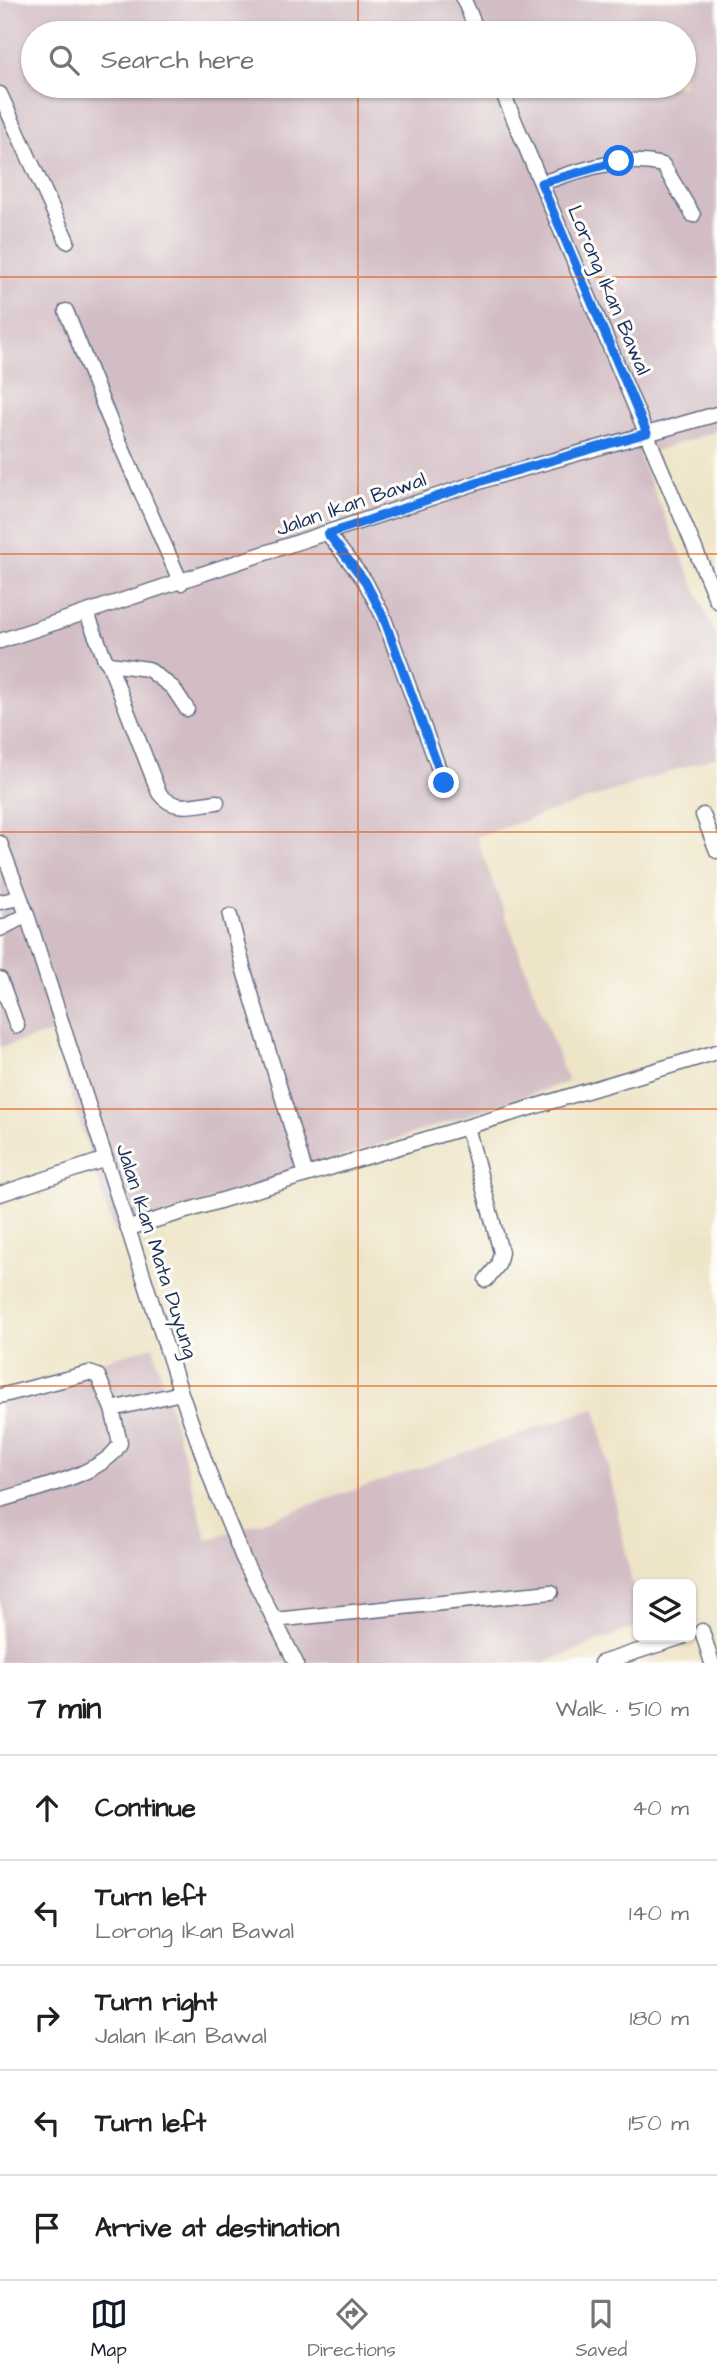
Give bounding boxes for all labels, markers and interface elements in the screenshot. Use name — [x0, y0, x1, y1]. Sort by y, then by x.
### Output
search box — [21, 21, 696, 98]
icon: search — [45, 41, 83, 79]
text: Search here — [101, 42, 254, 78]
route start — [603, 145, 634, 176]
street label: Lorong Ikan Bawal — [558, 201, 658, 380]
street label: Jalan Ikan Bawal — [272, 465, 430, 543]
route end — [428, 767, 459, 798]
street label: Jalan Ikan Mata Duyung — [107, 1140, 205, 1363]
map controls — [633, 1579, 696, 1642]
button: layers — [633, 1579, 696, 1642]
text: 7 min — [28, 1688, 101, 1730]
text: Walk · 510 m — [555, 1693, 689, 1725]
icon: ahead — [28, 1789, 66, 1827]
text: Continue — [95, 1790, 196, 1826]
text: 40 m — [632, 1792, 689, 1824]
text: Turn left — [95, 1879, 206, 1915]
icon: left — [28, 1894, 66, 1932]
text: 140 m — [629, 1897, 689, 1929]
text: Lorong Ikan Bawal — [95, 1915, 294, 1947]
text: Turn right — [95, 1984, 217, 2020]
icon: right — [28, 1999, 66, 2037]
text: 180 m — [630, 2002, 689, 2034]
text: Jalan Ikan Bawal — [95, 2020, 267, 2052]
icon: left — [28, 2104, 66, 2142]
text: Turn left — [95, 2105, 206, 2141]
text: 150 m — [628, 2107, 689, 2139]
icon: arrive — [28, 2209, 66, 2247]
text: Arrive at destination — [95, 2210, 340, 2246]
tab: Map — [90, 2295, 128, 2364]
tab: Directions — [307, 2295, 396, 2364]
tab: Saved — [575, 2295, 627, 2364]

